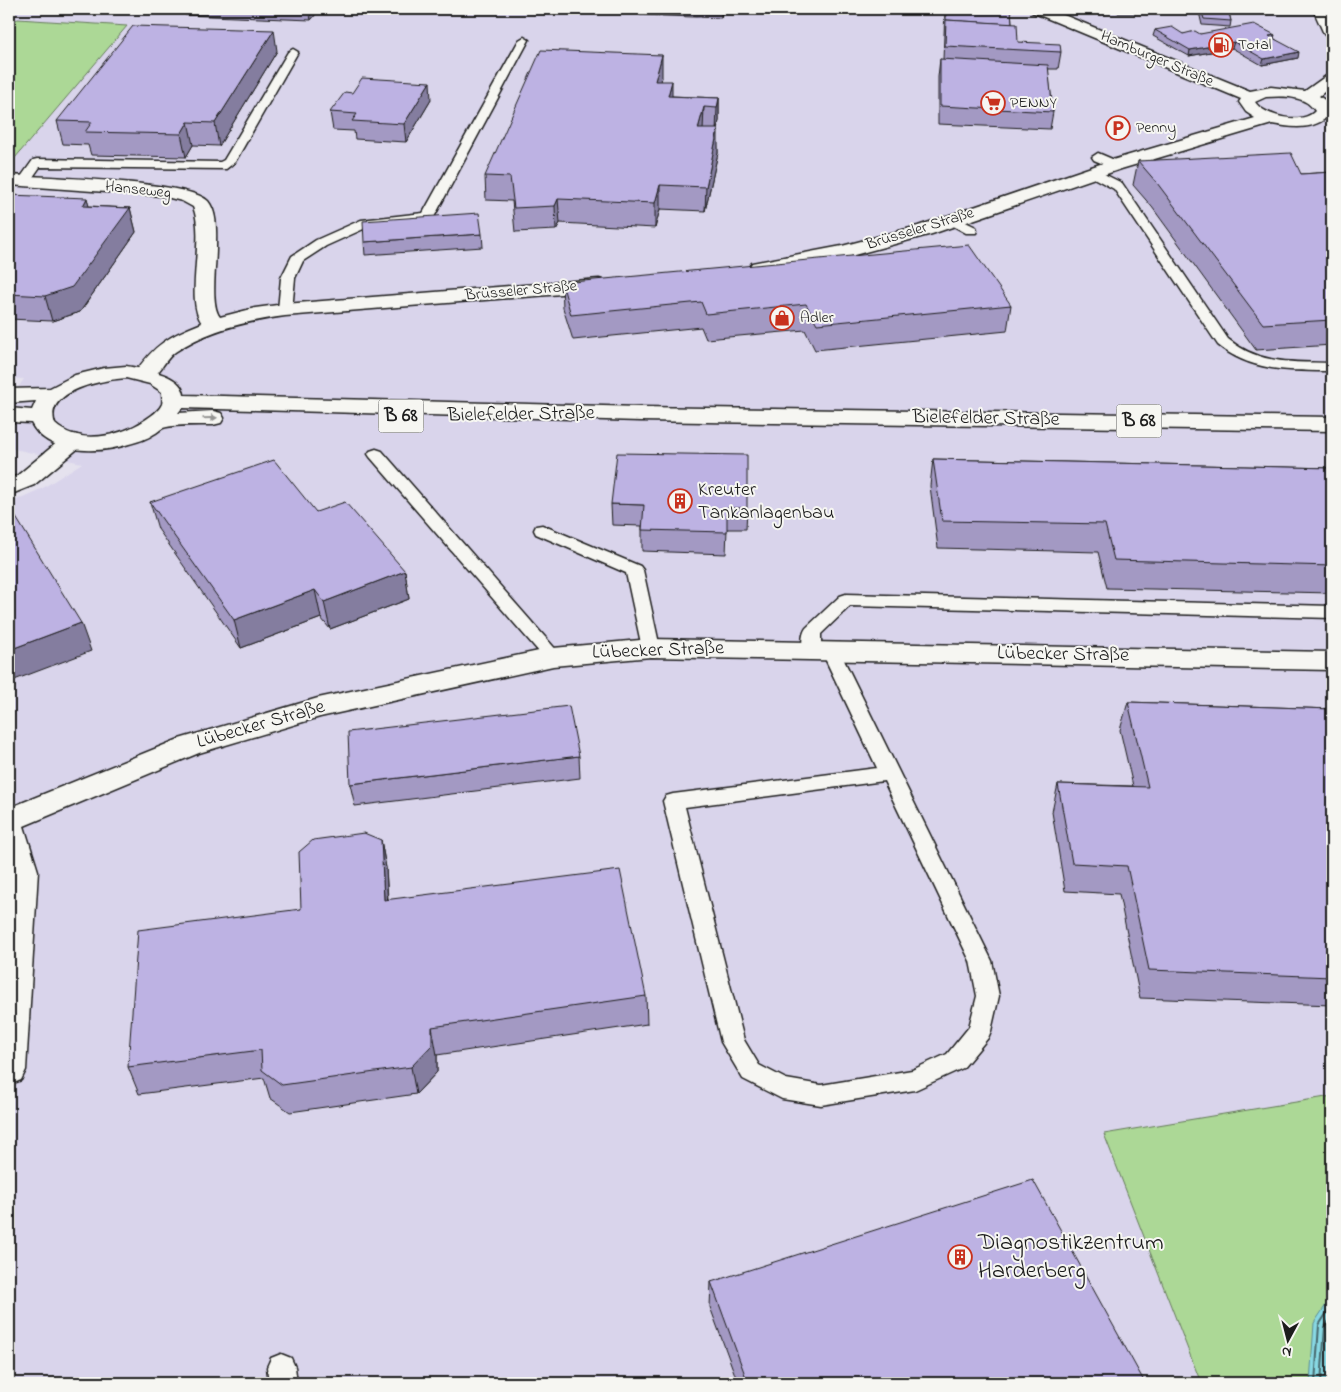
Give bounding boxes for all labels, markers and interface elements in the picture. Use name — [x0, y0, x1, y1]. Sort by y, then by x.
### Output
street label: Hamburger Straße — [1097, 24, 1218, 94]
fuel station icon: Total — [1208, 32, 1234, 58]
place label: Total — [1238, 33, 1272, 57]
supermarket icon: PENNY — [980, 90, 1006, 116]
place label: PENNY — [1010, 91, 1058, 115]
parking icon: Penny — [1105, 115, 1131, 141]
place label: Penny — [1136, 116, 1176, 140]
street label: Hanseweg — [104, 175, 172, 205]
street label: Brüsseler Straße — [862, 201, 978, 257]
street label: Brüsseler Straße — [463, 274, 579, 308]
shop icon: Adler — [769, 305, 795, 331]
place label: Adler — [800, 306, 834, 330]
street label: Bielefelder Straße — [446, 399, 595, 431]
road number: B 68 — [378, 400, 424, 432]
street label: Bielefelder Straße — [911, 403, 1060, 435]
road number: B 68 — [1116, 404, 1162, 438]
one-way arrow — [203, 414, 219, 422]
place label: Kreuter Tankanlagenbau — [698, 476, 834, 529]
building icon: Kreuter Tankanlagenbau — [667, 488, 693, 514]
street label: Lübecker Straße — [591, 634, 725, 668]
street label: Lübecker Straße — [997, 639, 1129, 671]
street label: Lübecker Straße — [194, 693, 329, 757]
place label: Diagnostikzentrum Harderberg — [977, 1226, 1164, 1289]
building icon: Diagnostikzentrum Harderberg — [947, 1244, 973, 1270]
north arrow — [1264, 1314, 1314, 1364]
text: N — [1281, 1340, 1293, 1362]

